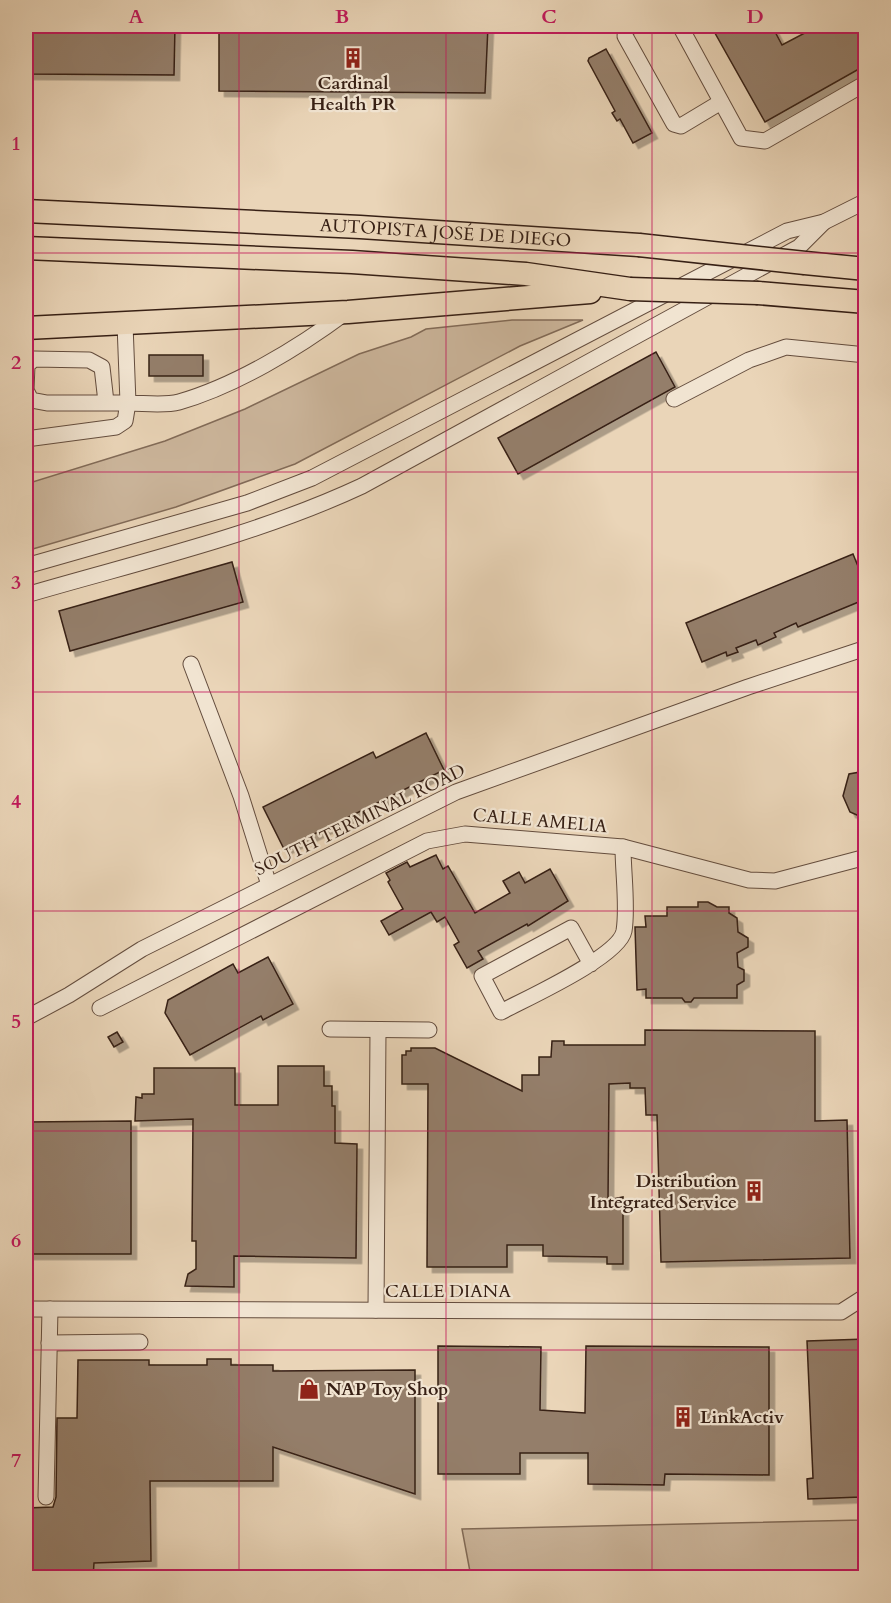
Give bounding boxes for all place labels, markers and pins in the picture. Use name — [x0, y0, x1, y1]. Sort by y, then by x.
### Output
building icon: Cardinal Health PR — [341, 46, 365, 70]
place label: Cardinal Health PR — [310, 71, 397, 117]
place label: Distribution Integrated Service — [590, 1169, 737, 1215]
building icon: Distribution Integrated Service — [742, 1179, 766, 1203]
shop icon: NAP Toy Shop — [297, 1377, 321, 1401]
place label: NAP Toy Shop — [326, 1377, 448, 1402]
building icon: LinkActiv — [671, 1405, 695, 1429]
place label: LinkActiv — [700, 1405, 784, 1430]

